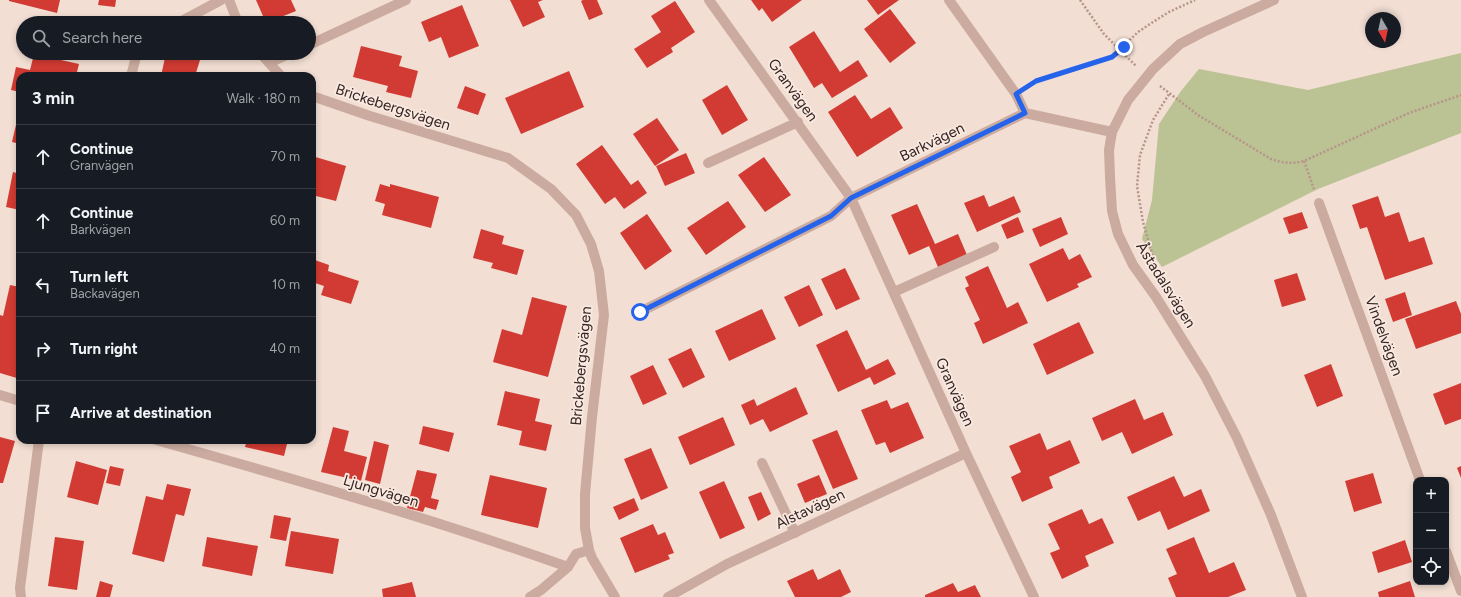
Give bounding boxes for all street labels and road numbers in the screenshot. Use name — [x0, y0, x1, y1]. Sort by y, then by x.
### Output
street label: Granvägen — [764, 55, 822, 125]
street label: Brickebergsvägen — [333, 80, 453, 134]
street label: Barkvägen — [897, 119, 967, 165]
street label: Åstadalsvägen — [1132, 239, 1200, 331]
street label: Vindelvägen — [1361, 294, 1407, 378]
street label: Brickebergsvägen — [567, 306, 595, 426]
street label: Granvägen — [932, 355, 978, 429]
street label: Ljungvägen — [341, 471, 421, 511]
street label: Alstavägen — [772, 485, 848, 533]

